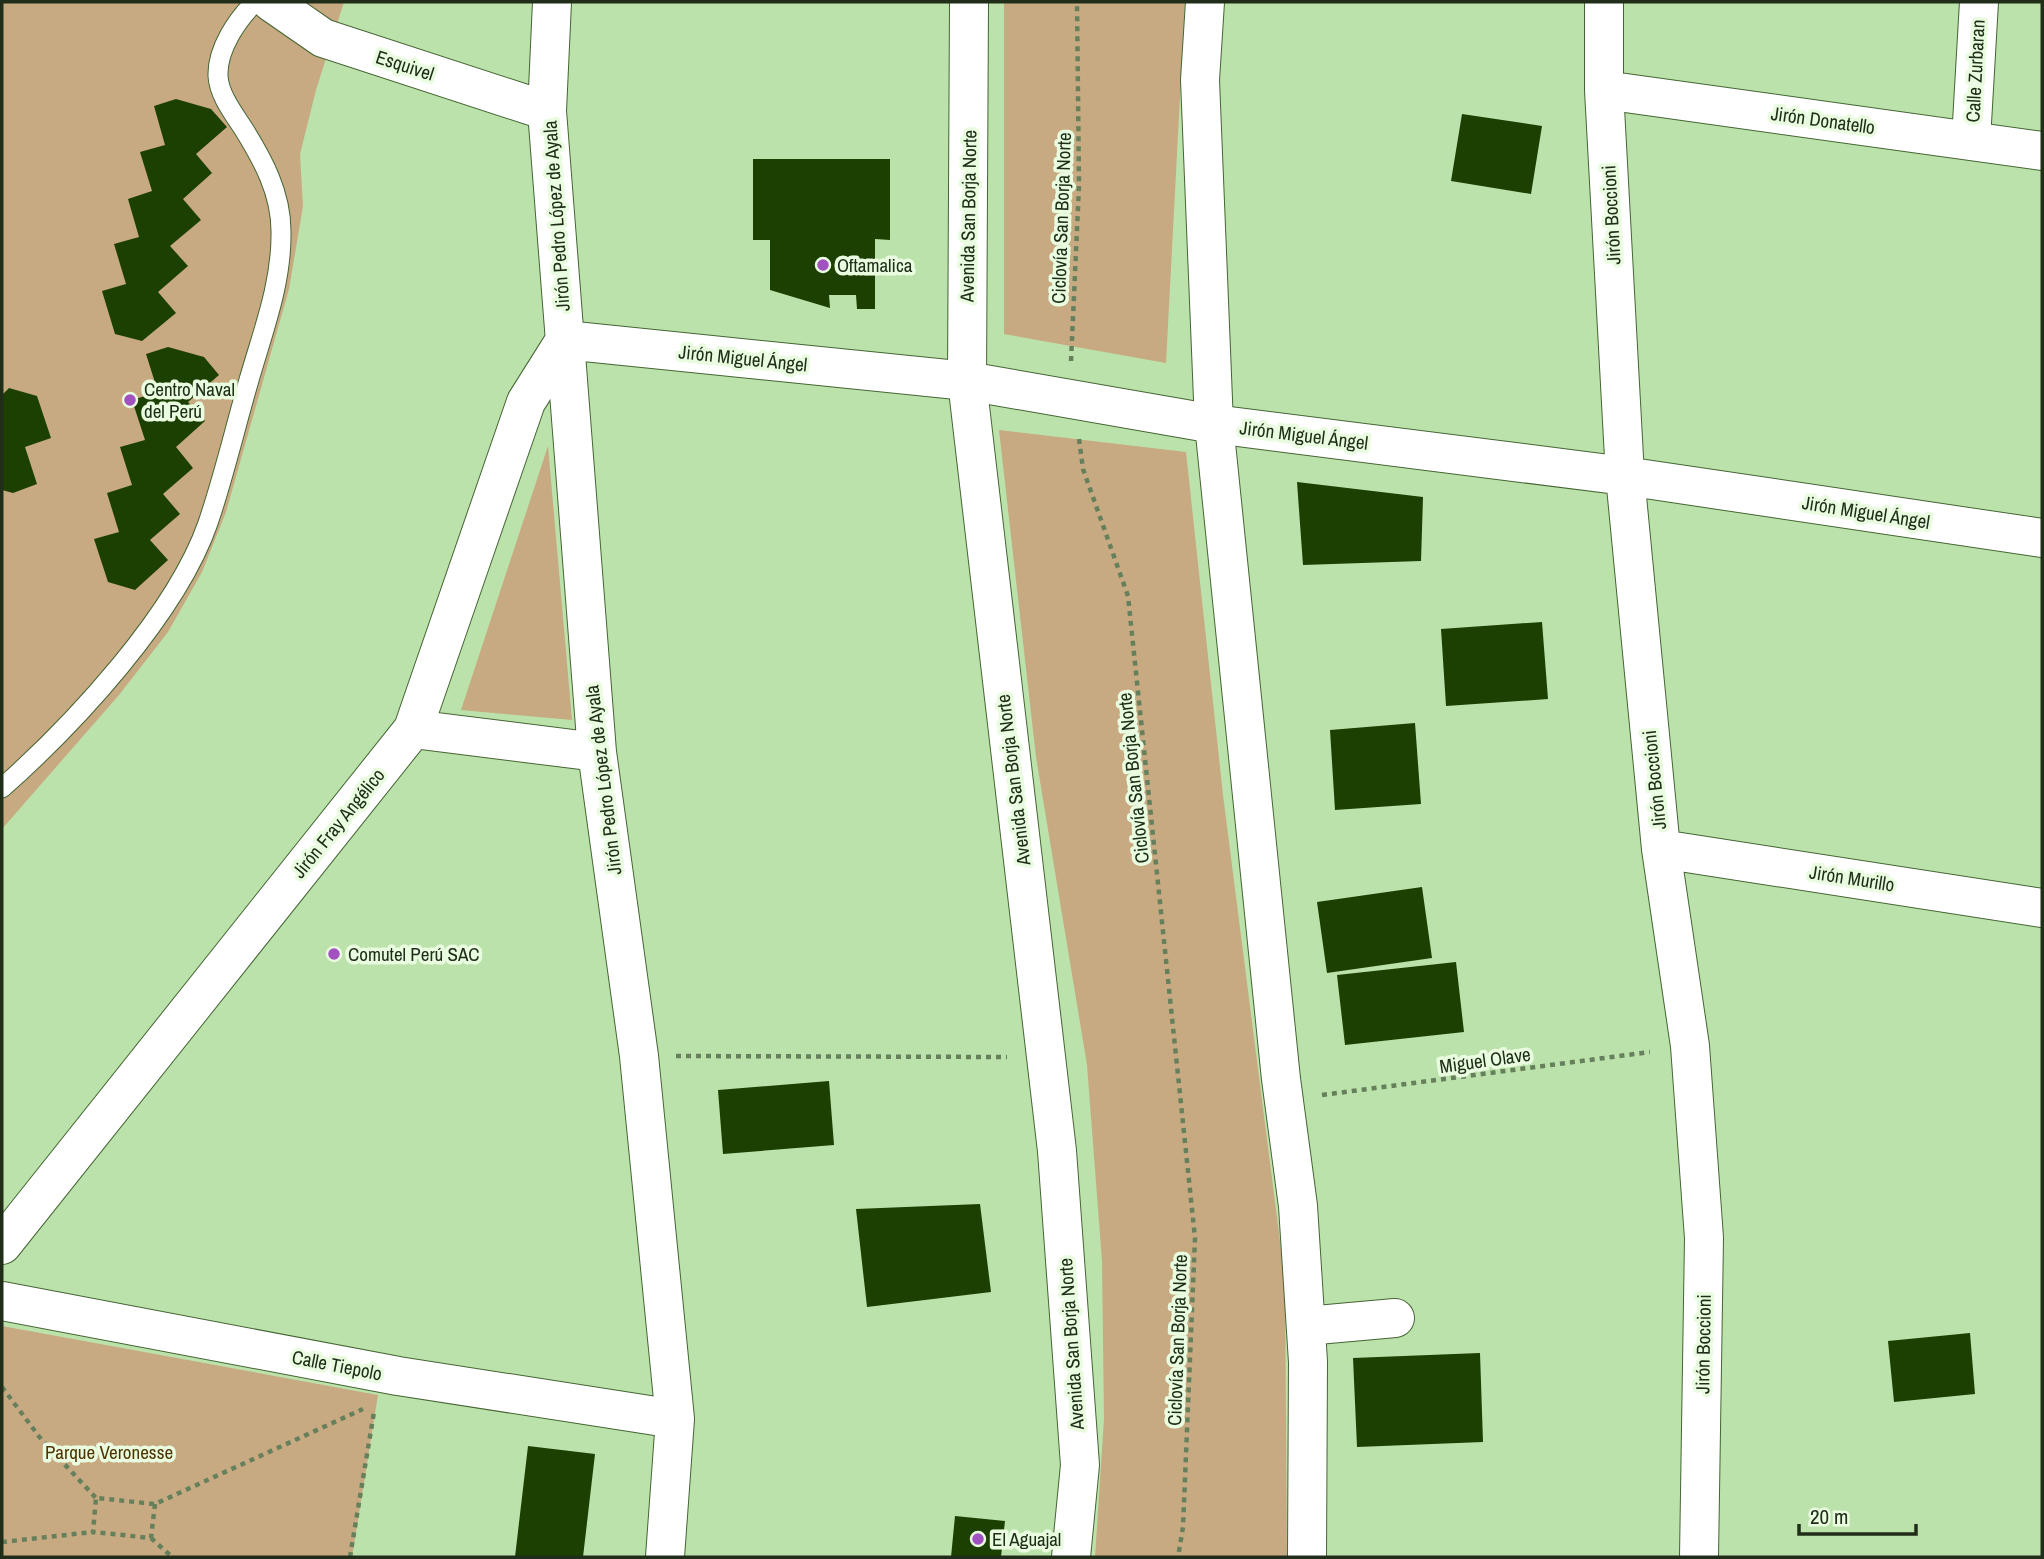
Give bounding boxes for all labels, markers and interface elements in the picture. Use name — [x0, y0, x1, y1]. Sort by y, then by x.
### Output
street label: Calle Zurbaran — [1959, 19, 1991, 123]
street label: Esquivel — [373, 43, 437, 87]
street label: Jirón Donatello — [1769, 100, 1877, 140]
street label: Jirón Pedro López de Ayala — [536, 119, 576, 312]
street label: Avenida San Borja Norte — [953, 130, 982, 303]
street label: Ciclovía San Borja Norte — [1045, 132, 1077, 304]
street label: Jirón Boccioni — [1595, 165, 1627, 265]
place label: Oftamalica — [837, 252, 913, 278]
marker: Oftamalica — [815, 257, 831, 273]
street label: Jirón Miguel Ángel — [677, 338, 809, 378]
place label: Centro Naval del Perú — [144, 376, 235, 424]
marker: Centro Naval del Perú — [122, 392, 138, 408]
street label: Jirón Miguel Ángel — [1238, 414, 1370, 456]
street label: Jirón Miguel Ángel — [1800, 489, 1932, 535]
street label: Jirón Pedro López de Ayala — [578, 683, 628, 876]
street label: Ciclovía San Borja Norte — [1111, 691, 1155, 865]
street label: Avenida San Borja Norte — [990, 693, 1037, 868]
street label: Jirón Boccioni — [1636, 729, 1672, 831]
street label: Jirón Fray Angélico — [286, 763, 390, 883]
street label: Jirón Murillo — [1808, 858, 1896, 898]
place label: Comutel Perú SAC — [348, 941, 480, 967]
marker: Comutel Perú SAC — [326, 946, 342, 962]
street label: Miguel Olave — [1438, 1041, 1532, 1079]
street label: Ciclovía San Borja Norte — [1161, 1254, 1193, 1426]
street label: Avenida San Borja Norte — [1052, 1257, 1090, 1432]
street label: Jirón Boccioni — [1689, 1294, 1717, 1394]
street label: Calle Tiepolo — [290, 1344, 384, 1386]
park label: Parque Veronesse — [45, 1439, 173, 1465]
scale bar — [1799, 1492, 1916, 1536]
text: 20 m — [1810, 1502, 1848, 1531]
place label: El Aguajal — [992, 1526, 1061, 1552]
marker: El Aguajal — [970, 1531, 986, 1547]

